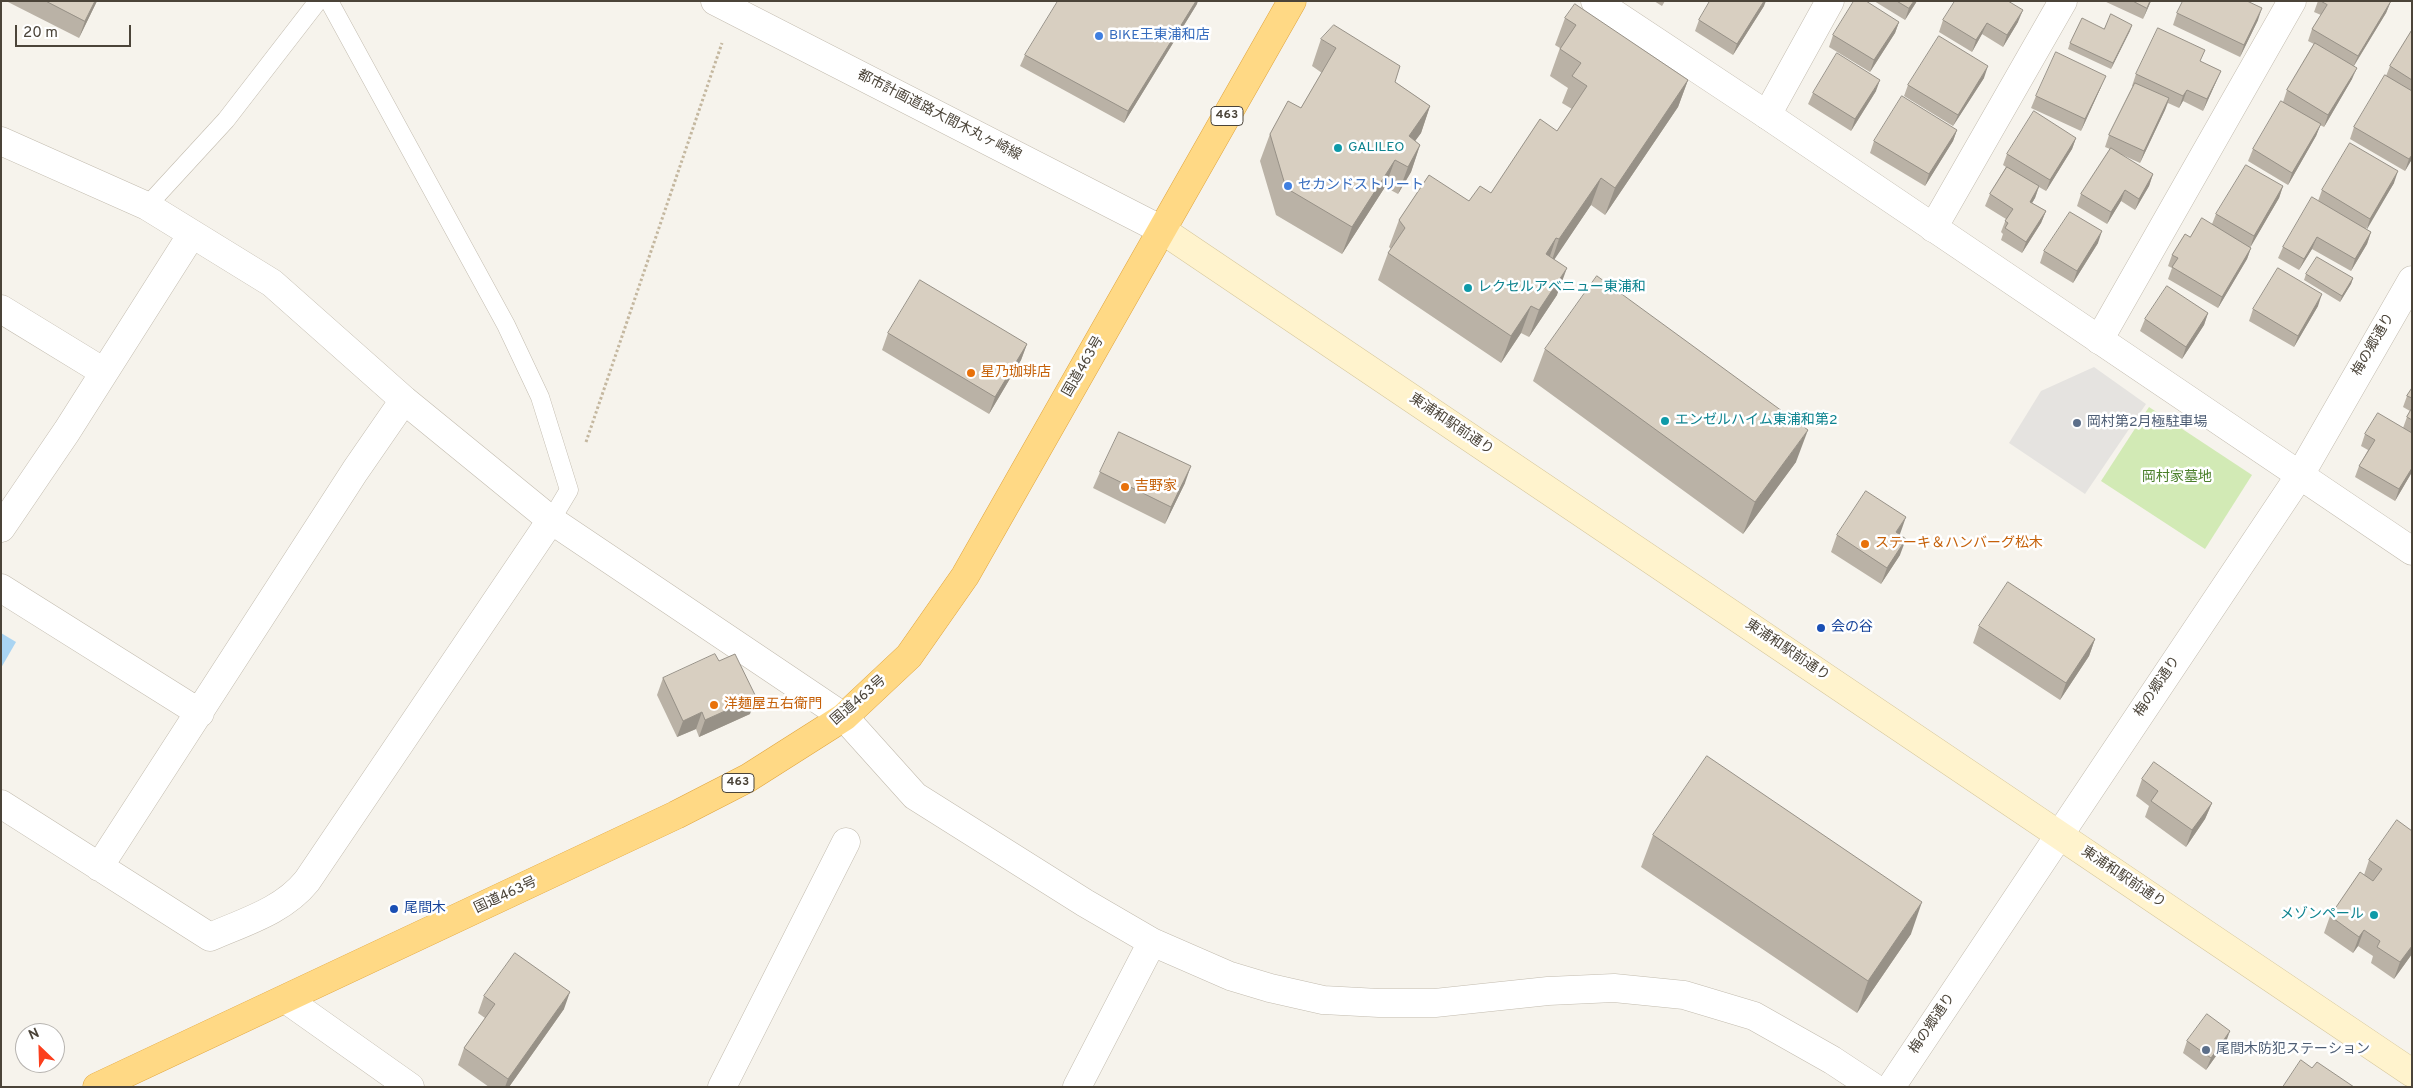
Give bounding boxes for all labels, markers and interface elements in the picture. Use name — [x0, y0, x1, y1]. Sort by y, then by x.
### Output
scale bar — [18, 15, 134, 47]
text: 20 m — [23, 24, 58, 43]
place label: BIKE王東浦和店 — [1109, 28, 1210, 44]
marker: BIKE王東浦和店 — [1093, 30, 1105, 42]
street label: 都市計画道路大間木丸ヶ崎線 — [854, 67, 1024, 165]
road number: 463 — [1211, 106, 1243, 125]
place label: GALILEO — [1348, 140, 1405, 156]
marker: GALILEO — [1332, 142, 1344, 154]
place label: セカンドストリート — [1298, 178, 1424, 194]
marker: セカンドストリート — [1282, 180, 1294, 192]
place label: レクセルアベニュー東浦和 — [1478, 280, 1646, 296]
marker: レクセルアベニュー東浦和 — [1462, 282, 1474, 294]
street label: 梅の郷通り — [2349, 310, 2399, 380]
street label: 国道463号 — [1060, 334, 1108, 400]
place label: 星乃珈琲店 — [981, 365, 1051, 381]
marker: 星乃珈琲店 — [965, 367, 977, 379]
street label: 東浦和駅前通り — [1406, 391, 1496, 459]
place label: エンゼルハイム東浦和第2 — [1675, 413, 1838, 429]
marker: エンゼルハイム東浦和第2 — [1659, 415, 1671, 427]
place label: 岡村第2月極駐車場 — [2087, 415, 2208, 431]
marker: 岡村第2月極駐車場 — [2071, 417, 2083, 429]
park label: 岡村家墓地 — [2142, 470, 2212, 486]
place label: 吉野家 — [1135, 479, 1177, 495]
marker: 吉野家 — [1119, 481, 1131, 493]
place label: ステーキ＆ハンバーグ松木 — [1875, 536, 2043, 552]
marker: ステーキ＆ハンバーグ松木 — [1859, 538, 1871, 550]
street label: 東浦和駅前通り — [1742, 617, 1832, 685]
place label: 会の谷 — [1831, 620, 1873, 636]
marker: 会の谷 — [1815, 622, 1827, 634]
street label: 梅の郷通り — [2131, 653, 2185, 721]
street label: 国道463号 — [828, 673, 890, 729]
place label: 洋麺屋五右衛門 — [724, 697, 822, 713]
marker: 洋麺屋五右衛門 — [708, 699, 720, 711]
road number: 463 — [722, 774, 754, 792]
street label: 東浦和駅前通り — [2078, 844, 2168, 912]
street label: 国道463号 — [472, 874, 540, 918]
place label: 尾間木 — [404, 901, 446, 917]
marker: 尾間木 — [388, 903, 400, 915]
place label: メゾンペール — [2280, 907, 2364, 923]
marker: メゾンペール — [2368, 909, 2380, 921]
street label: 梅の郷通り — [1906, 990, 1960, 1058]
north arrow — [15, 1023, 65, 1073]
text: N — [26, 1025, 42, 1045]
place label: 尾間木防犯ステーション — [2216, 1042, 2370, 1058]
marker: 尾間木防犯ステーション — [2200, 1044, 2212, 1056]

